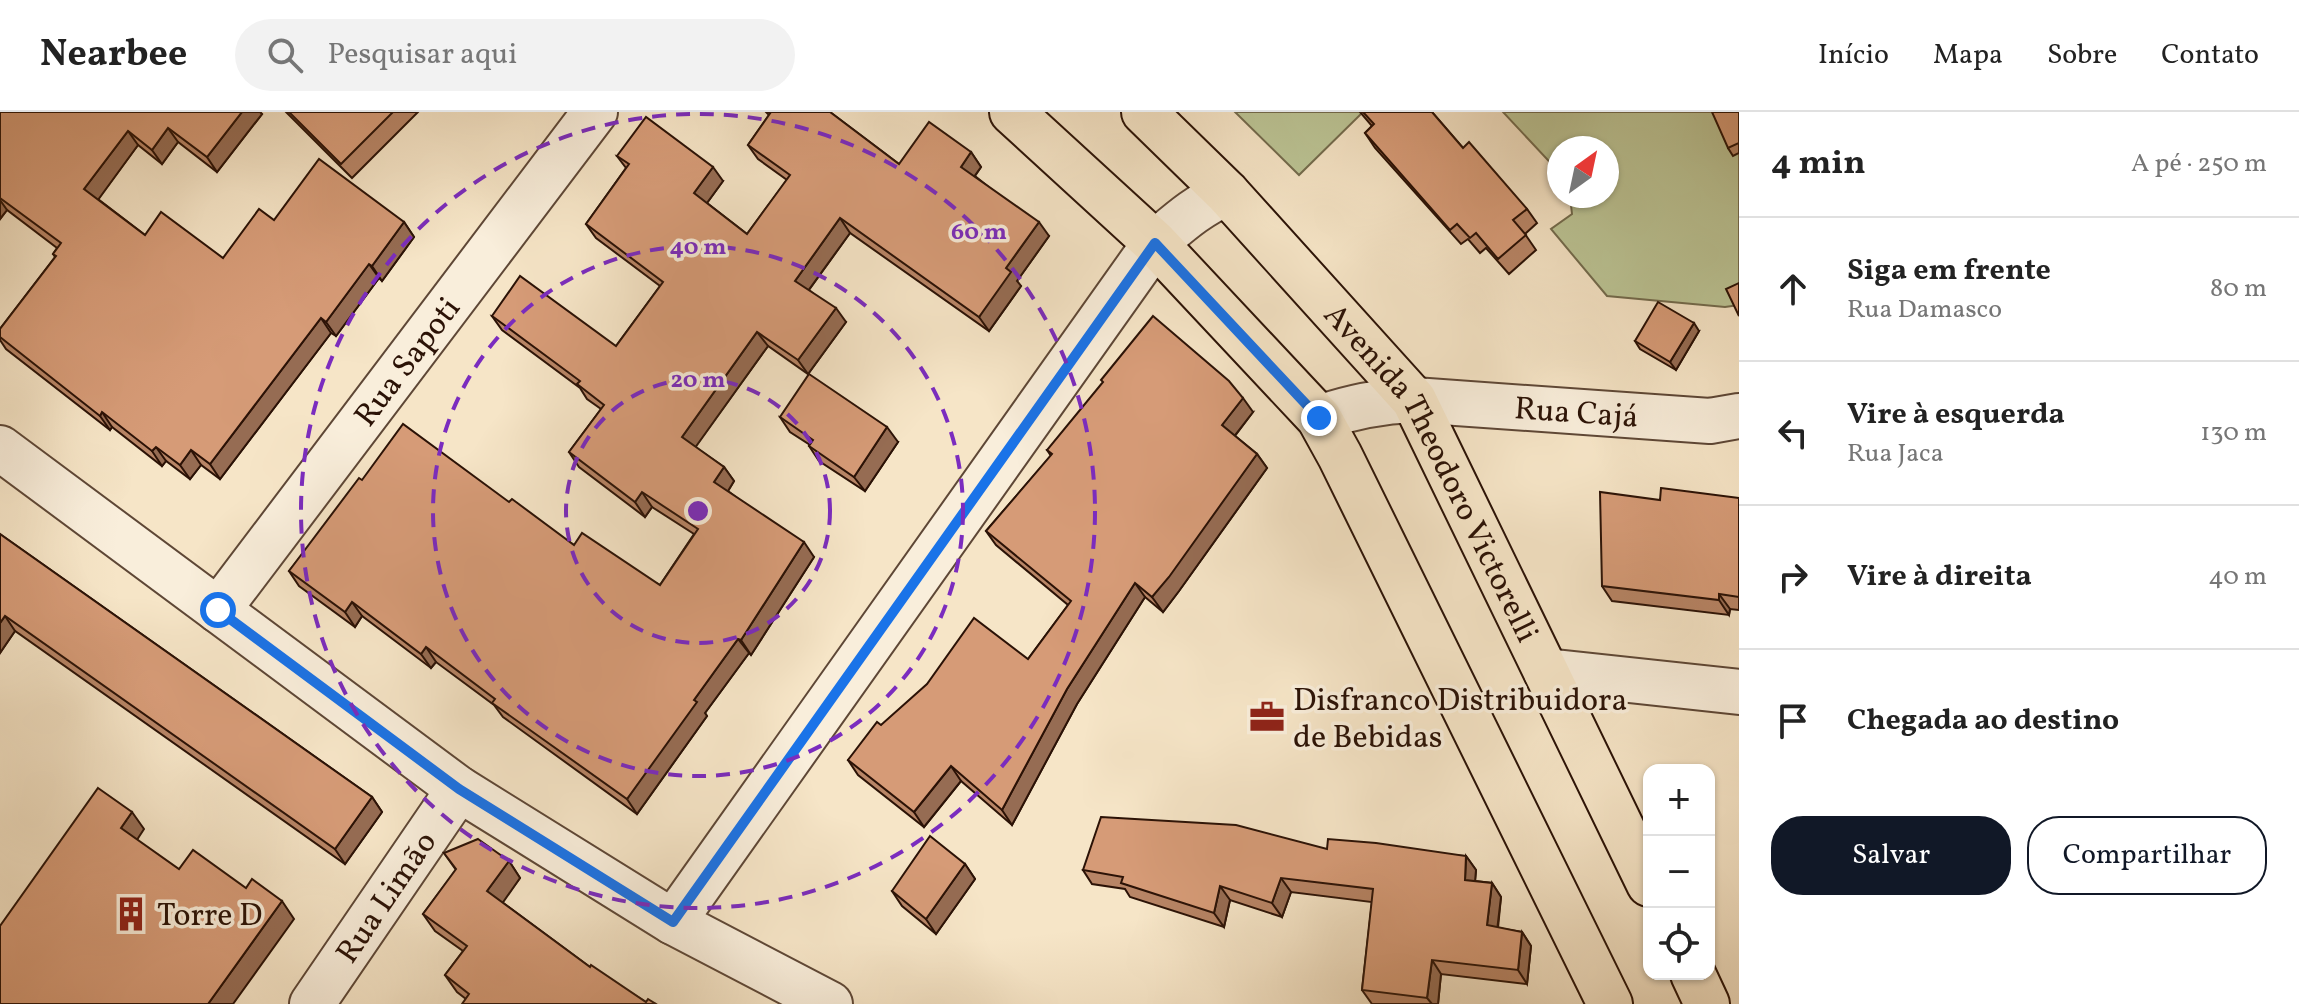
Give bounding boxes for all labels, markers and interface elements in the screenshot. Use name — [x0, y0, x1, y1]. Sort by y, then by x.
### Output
search box — [235, 19, 795, 91]
text: Nearbee — [40, 29, 187, 82]
icon: search — [263, 33, 307, 77]
text: Pesquisar aqui — [327, 34, 517, 76]
text: Início — [1818, 36, 1889, 75]
text: Mapa — [1933, 36, 2003, 75]
text: Sobre — [2047, 36, 2117, 75]
text: Contato — [2161, 36, 2259, 75]
north arrow — [1547, 136, 1619, 208]
text: 4 min — [1771, 141, 1866, 188]
text: A pé · 250 m — [2131, 146, 2267, 182]
text: 60 m — [951, 216, 1007, 250]
text: 40 m — [670, 231, 726, 265]
text: Siga em frente — [1847, 250, 2051, 292]
icon: ahead — [1771, 267, 1815, 311]
text: 80 m — [2210, 271, 2267, 307]
street label: Rua Sapoti — [345, 289, 472, 437]
text: Rua Damasco — [1847, 292, 2002, 328]
street label: Avenida Theodoro Victorelli — [1312, 295, 1547, 651]
text: 20 m — [670, 364, 726, 398]
street label: Rua Cajá — [1513, 388, 1640, 441]
text: Vire à esquerda — [1847, 394, 2065, 436]
route end — [1301, 400, 1337, 436]
icon: left — [1771, 411, 1815, 455]
text: 130 m — [2200, 415, 2267, 451]
text: Rua Jaca — [1847, 436, 1944, 472]
centre of rings — [684, 497, 712, 525]
icon: right — [1771, 555, 1815, 599]
text: Vire à direita — [1847, 556, 2032, 598]
text: 40 m — [2208, 559, 2267, 595]
route start — [200, 592, 236, 628]
place label: Disfranco Distribuidora de Bebidas — [1293, 680, 1627, 761]
office icon: Disfranco Distribuidora de Bebidas — [1248, 698, 1286, 736]
icon: arrive — [1771, 699, 1815, 743]
text: Chegada ao destino — [1847, 700, 2119, 742]
map controls — [1643, 764, 1715, 980]
button: + — [1643, 764, 1715, 836]
button: Salvar — [1771, 816, 2011, 895]
button: Compartilhar — [2027, 816, 2267, 895]
street label: Rua Limão — [327, 824, 449, 973]
button: − — [1643, 836, 1715, 908]
building icon: Torre D — [112, 895, 150, 933]
place label: Torre D — [157, 895, 262, 939]
button: locate — [1643, 908, 1715, 980]

